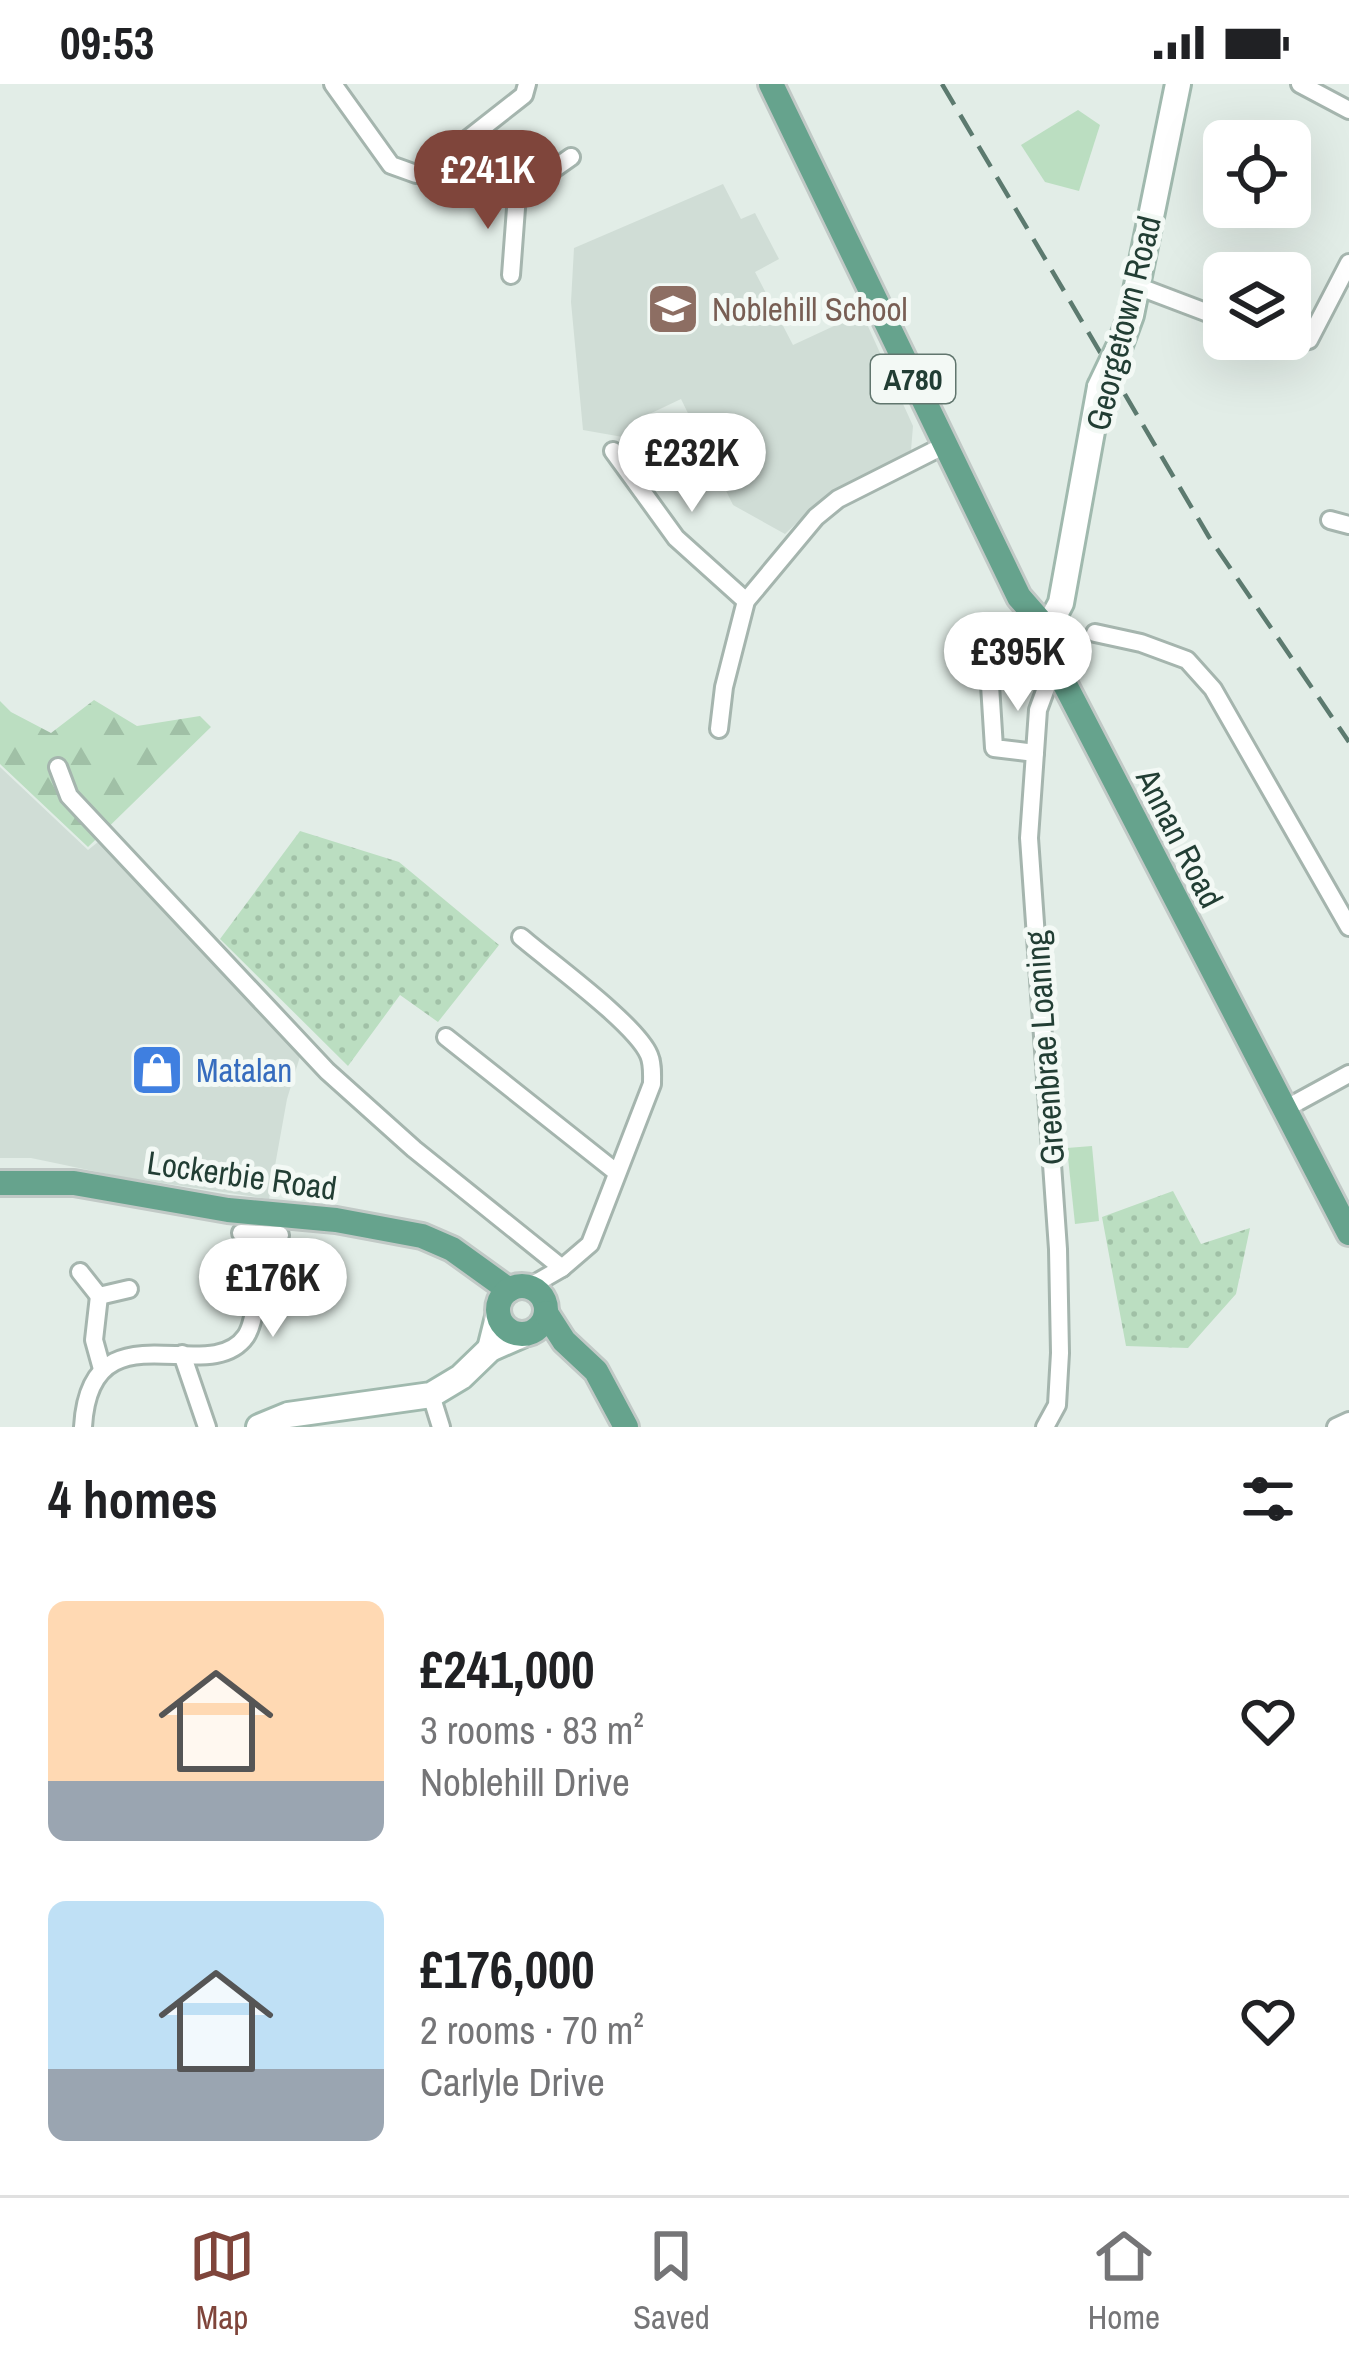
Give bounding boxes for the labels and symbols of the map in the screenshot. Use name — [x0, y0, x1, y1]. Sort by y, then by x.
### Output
pin: £241K — [404, 130, 572, 232]
street label: Georgetown Road — [1075, 211, 1171, 435]
school or university icon: Noblehill School — [645, 281, 701, 337]
place label: Noblehill School — [712, 287, 908, 331]
road number: A780 — [871, 355, 955, 403]
pin: £232K — [608, 413, 776, 515]
pin: £395K — [934, 612, 1102, 714]
street label: Annan Road — [1126, 760, 1234, 915]
street label: Greenbrae Loaning — [1014, 929, 1074, 1167]
shop icon: Matalan — [129, 1042, 185, 1098]
place label: Matalan — [196, 1048, 292, 1092]
street label: Lockerbie Road — [144, 1140, 340, 1210]
pin: £176K — [189, 1238, 357, 1340]

